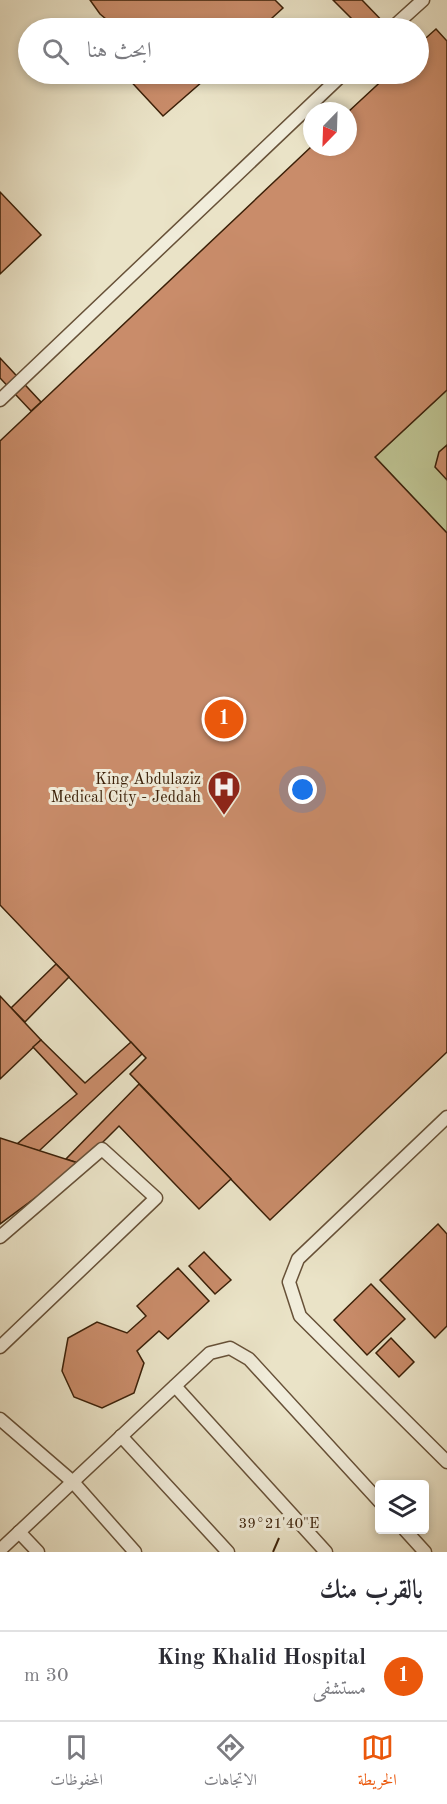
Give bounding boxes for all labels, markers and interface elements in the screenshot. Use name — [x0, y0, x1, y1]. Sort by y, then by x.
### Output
search box — [18, 18, 429, 84]
icon: search — [39, 35, 72, 68]
text: ابحث هنا — [87, 40, 152, 62]
north arrow — [303, 102, 357, 156]
pin: 1 — [204, 696, 244, 742]
hospital icon: King Abdulaziz Medical City - Jeddah — [206, 769, 242, 816]
place label: King Abdulaziz Medical City - Jeddah — [51, 772, 201, 806]
your location — [288, 775, 317, 804]
map controls — [375, 1480, 429, 1534]
button: layers — [375, 1480, 429, 1534]
text: 39°21'40"E — [239, 1517, 319, 1532]
text: بالقرب منك — [320, 1578, 423, 1604]
text: King Khalid Hospital — [157, 1647, 366, 1669]
text: 30 m — [24, 1666, 69, 1686]
text: 1 — [398, 1666, 409, 1686]
text: مستشفى — [313, 1679, 366, 1699]
tab: المحفوظات — [50, 1731, 103, 1795]
tab: الاتجاهات — [204, 1731, 257, 1795]
tab: الخريطة — [358, 1731, 397, 1795]

